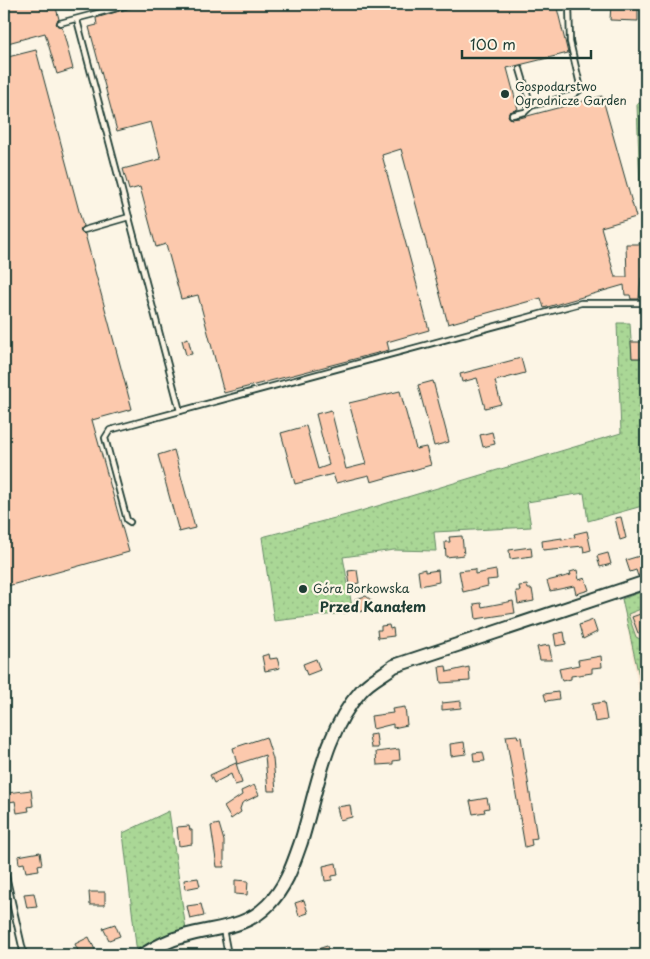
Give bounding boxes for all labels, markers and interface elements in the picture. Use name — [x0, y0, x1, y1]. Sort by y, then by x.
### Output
scale bar — [462, 28, 591, 60]
text: 100 m — [470, 32, 516, 55]
place label: Gospodarstwo Ogrodnicze Garden — [515, 77, 627, 109]
marker: Gospodarstwo Ogrodnicze Garden — [499, 88, 511, 100]
place label: Góra Borkowska — [313, 579, 410, 597]
marker: Góra Borkowska — [297, 583, 309, 595]
district label: Przed Kanałem — [320, 596, 426, 617]

